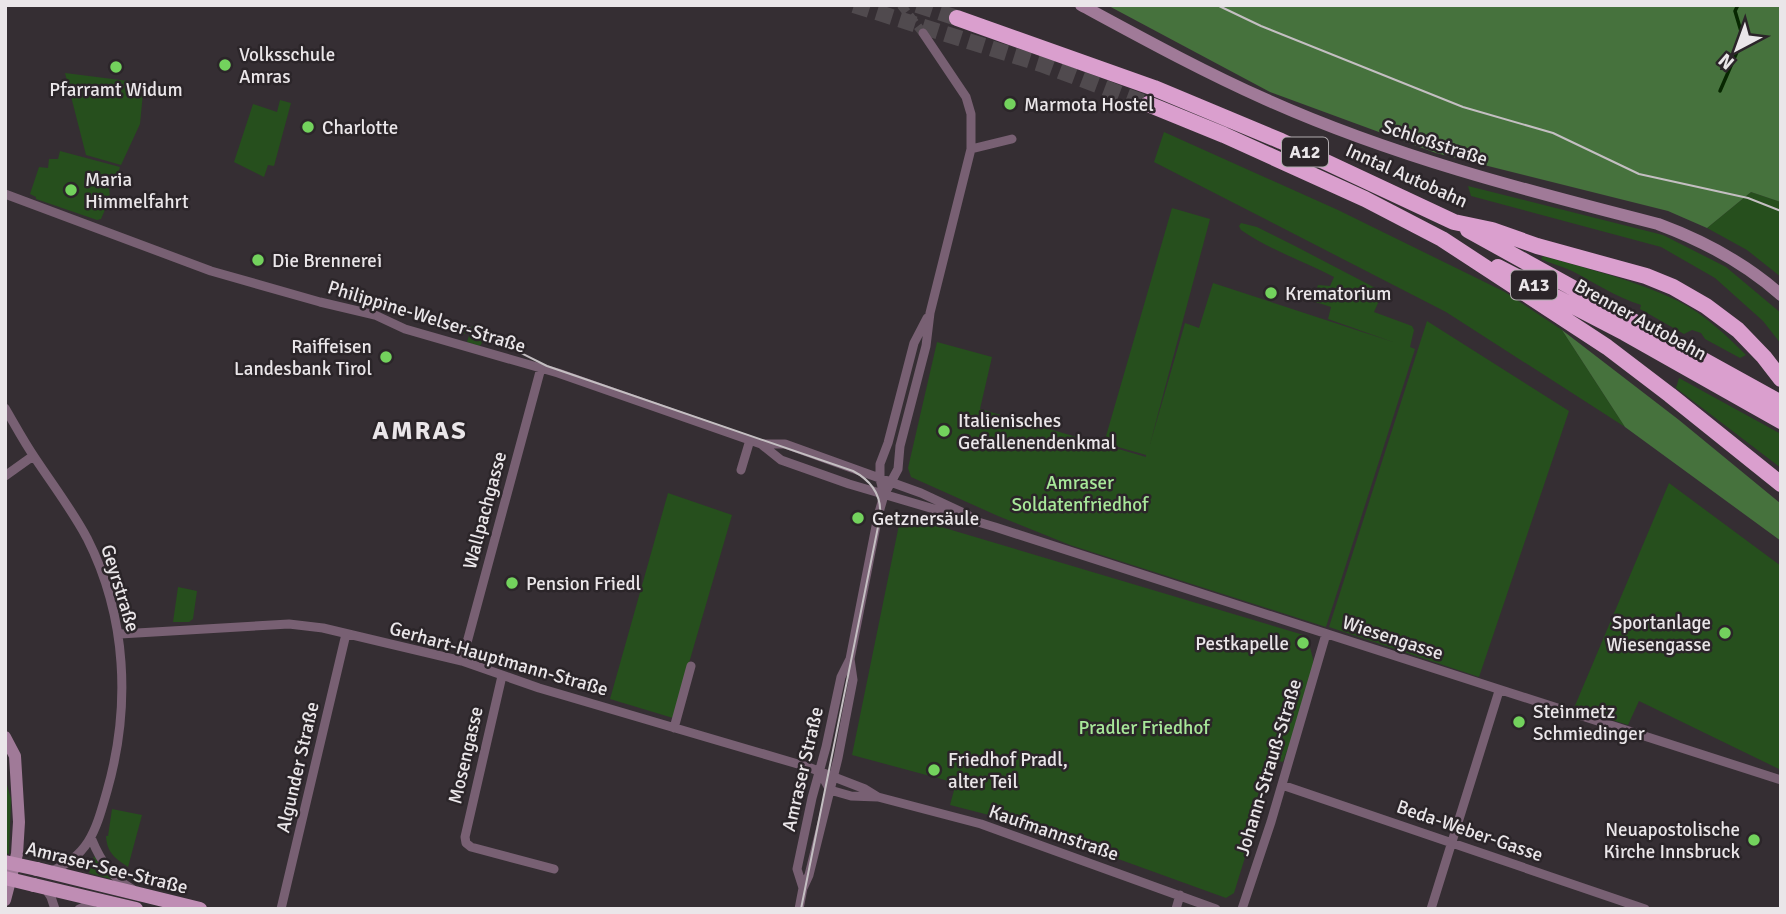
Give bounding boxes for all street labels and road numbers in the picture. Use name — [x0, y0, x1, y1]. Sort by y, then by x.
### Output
street label: Schloßstraße — [1379, 115, 1491, 171]
road number: A12 — [1282, 138, 1328, 167]
street label: Inntal Autobahn — [1342, 138, 1471, 213]
road number: A13 — [1511, 270, 1557, 300]
street label: Brenner Autobahn — [1570, 274, 1711, 366]
street label: Philippine-Welser-Straße — [325, 275, 529, 359]
street label: Wallpachgasse — [458, 449, 512, 572]
street label: Geyrstraße — [95, 542, 145, 635]
street label: Wiesengasse — [1339, 610, 1446, 666]
street label: Gerhart-Hauptmann-Straße — [387, 616, 611, 702]
street label: Johann-Strauß-Straße — [1231, 676, 1307, 859]
street label: Algunder Straße — [271, 699, 325, 835]
street label: Mosengasse — [443, 704, 489, 806]
street label: Amraser Straße — [777, 704, 829, 834]
street label: Beda-Weber-Gasse — [1393, 795, 1546, 867]
street label: Kaufmannstraße — [985, 799, 1122, 866]
street label: Amraser-See-Straße — [23, 836, 190, 900]

